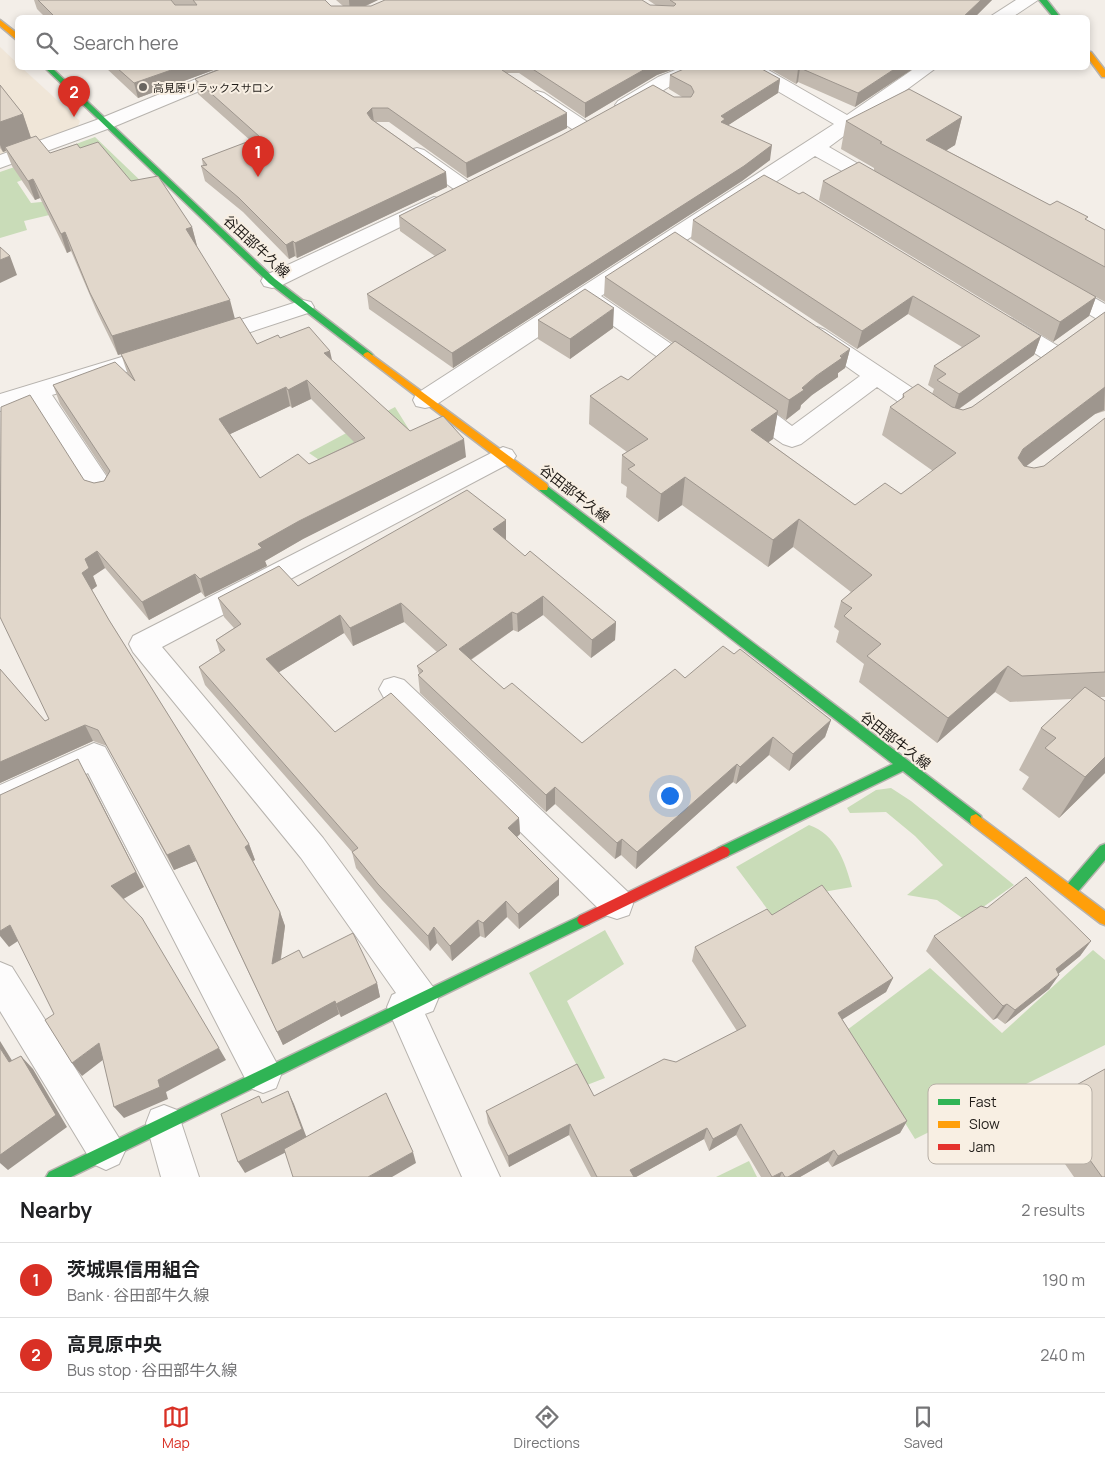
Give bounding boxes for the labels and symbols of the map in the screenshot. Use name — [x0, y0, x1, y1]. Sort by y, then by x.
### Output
pin: 2 — [58, 76, 90, 117]
place label: 高見原リラックスサロン — [153, 80, 274, 95]
marker: 高見原リラックスサロン — [137, 81, 149, 93]
pin: 1 — [242, 136, 274, 177]
street label: 谷田部牛久線 — [220, 210, 294, 282]
street label: 谷田部牛久線 — [536, 460, 614, 526]
street label: 谷田部牛久線 — [857, 707, 935, 773]
your location — [657, 783, 683, 809]
legend — [928, 1084, 1092, 1164]
text: Fast — [969, 1092, 997, 1111]
text: Slow — [969, 1114, 1000, 1133]
text: Jam — [969, 1137, 995, 1156]

